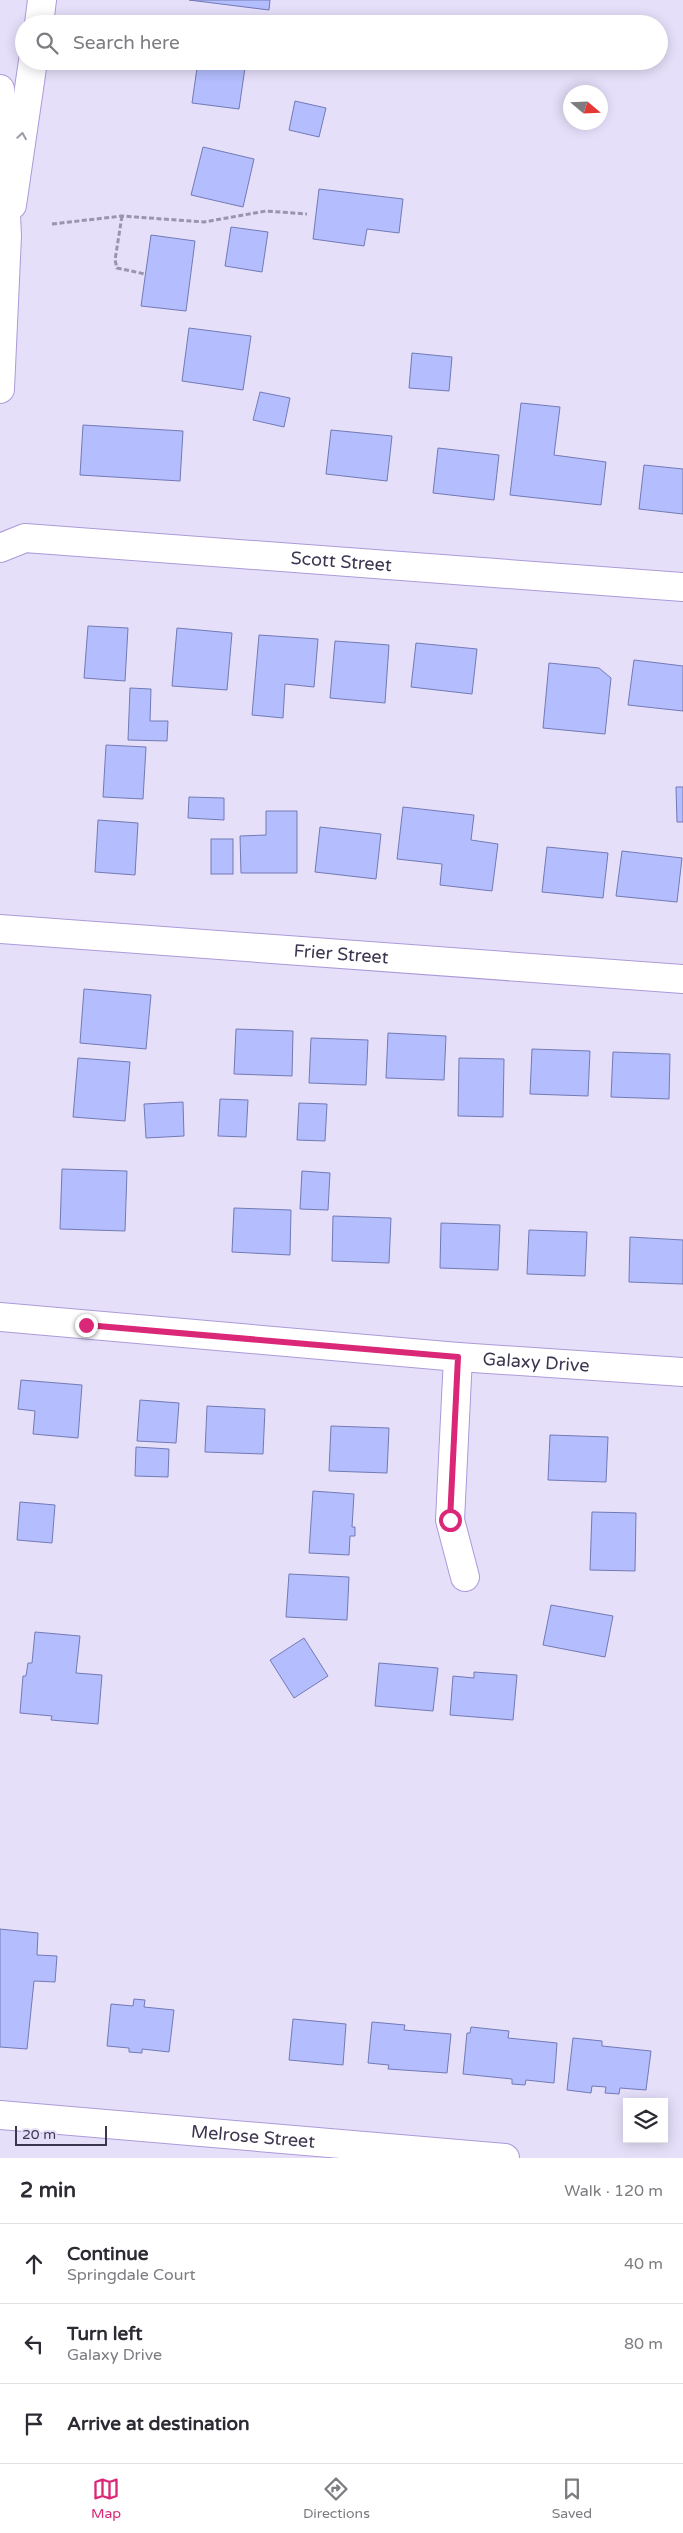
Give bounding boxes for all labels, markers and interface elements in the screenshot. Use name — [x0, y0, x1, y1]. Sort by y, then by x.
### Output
search box — [15, 15, 668, 70]
icon: search — [33, 29, 61, 57]
text: Search here — [73, 32, 180, 54]
north arrow — [563, 85, 608, 130]
one-way arrow — [16, 132, 27, 140]
street label: Scott Street — [290, 547, 393, 576]
street label: Frier Street — [293, 940, 389, 968]
route end — [75, 1314, 98, 1337]
street label: Galaxy Drive — [482, 1348, 590, 1377]
route start — [439, 1509, 462, 1532]
map controls — [623, 2098, 668, 2143]
button: layers — [623, 2098, 668, 2143]
street label: Melrose Street — [190, 2120, 316, 2153]
scale bar — [15, 2123, 108, 2146]
text: 20 m — [22, 2126, 56, 2143]
text: 2 min — [20, 2178, 76, 2203]
text: Walk · 120 m — [564, 2181, 663, 2201]
text: Continue — [67, 2243, 149, 2265]
icon: ahead — [20, 2250, 48, 2278]
text: 40 m — [624, 2254, 663, 2274]
text: Springdale Court — [67, 2265, 196, 2285]
text: Turn left — [67, 2323, 143, 2345]
icon: left — [20, 2330, 48, 2358]
text: 80 m — [624, 2334, 663, 2354]
text: Galaxy Drive — [67, 2345, 162, 2365]
icon: arrive — [20, 2410, 48, 2438]
text: Arrive at destination — [67, 2413, 250, 2435]
tab: Map — [91, 2475, 121, 2522]
tab: Directions — [303, 2475, 370, 2522]
tab: Saved — [552, 2475, 592, 2522]

